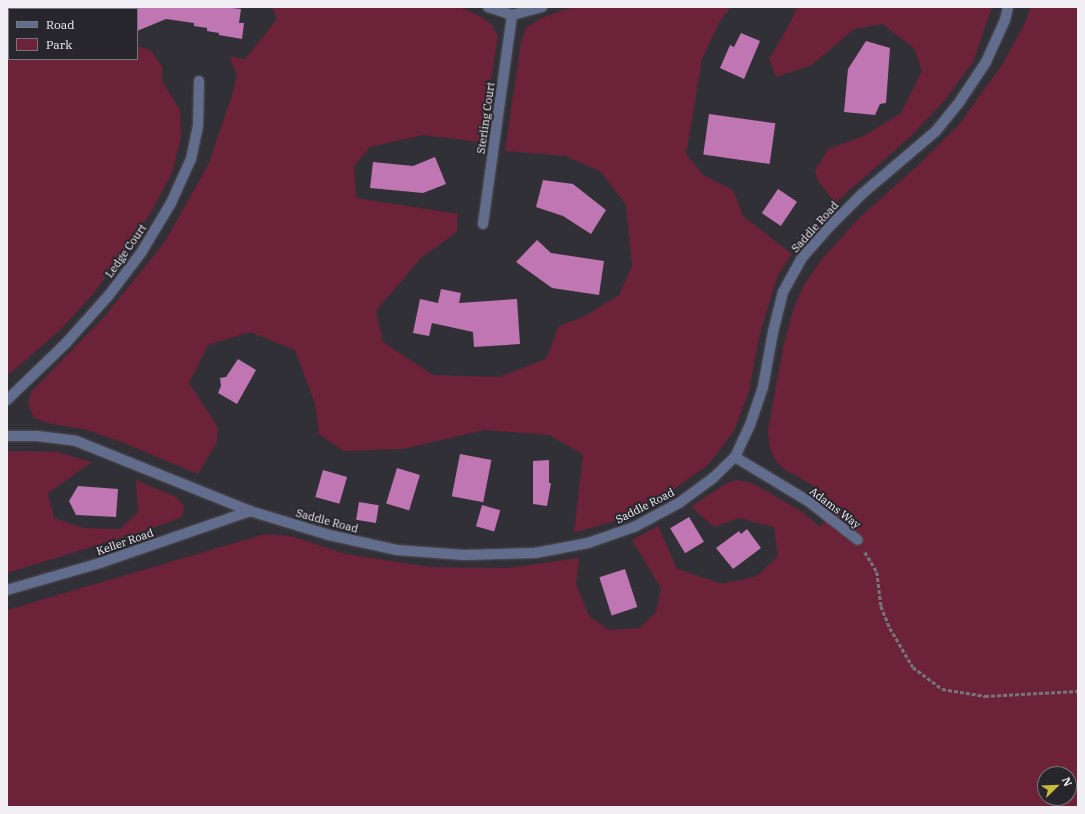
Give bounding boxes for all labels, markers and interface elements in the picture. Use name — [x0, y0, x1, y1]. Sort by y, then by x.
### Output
legend — [8, 8, 138, 60]
text: Road — [46, 17, 75, 32]
text: Park — [46, 37, 72, 52]
street label: Sterling Court — [474, 81, 498, 155]
street label: Saddle Road — [789, 199, 841, 255]
street label: Ledge Court — [103, 222, 149, 280]
street label: Adams Way — [807, 485, 863, 531]
street label: Saddle Road — [614, 486, 676, 526]
street label: Saddle Road — [294, 506, 360, 536]
street label: Keller Road — [95, 526, 155, 558]
north arrow — [1037, 766, 1077, 806]
text: N — [1059, 775, 1075, 788]

